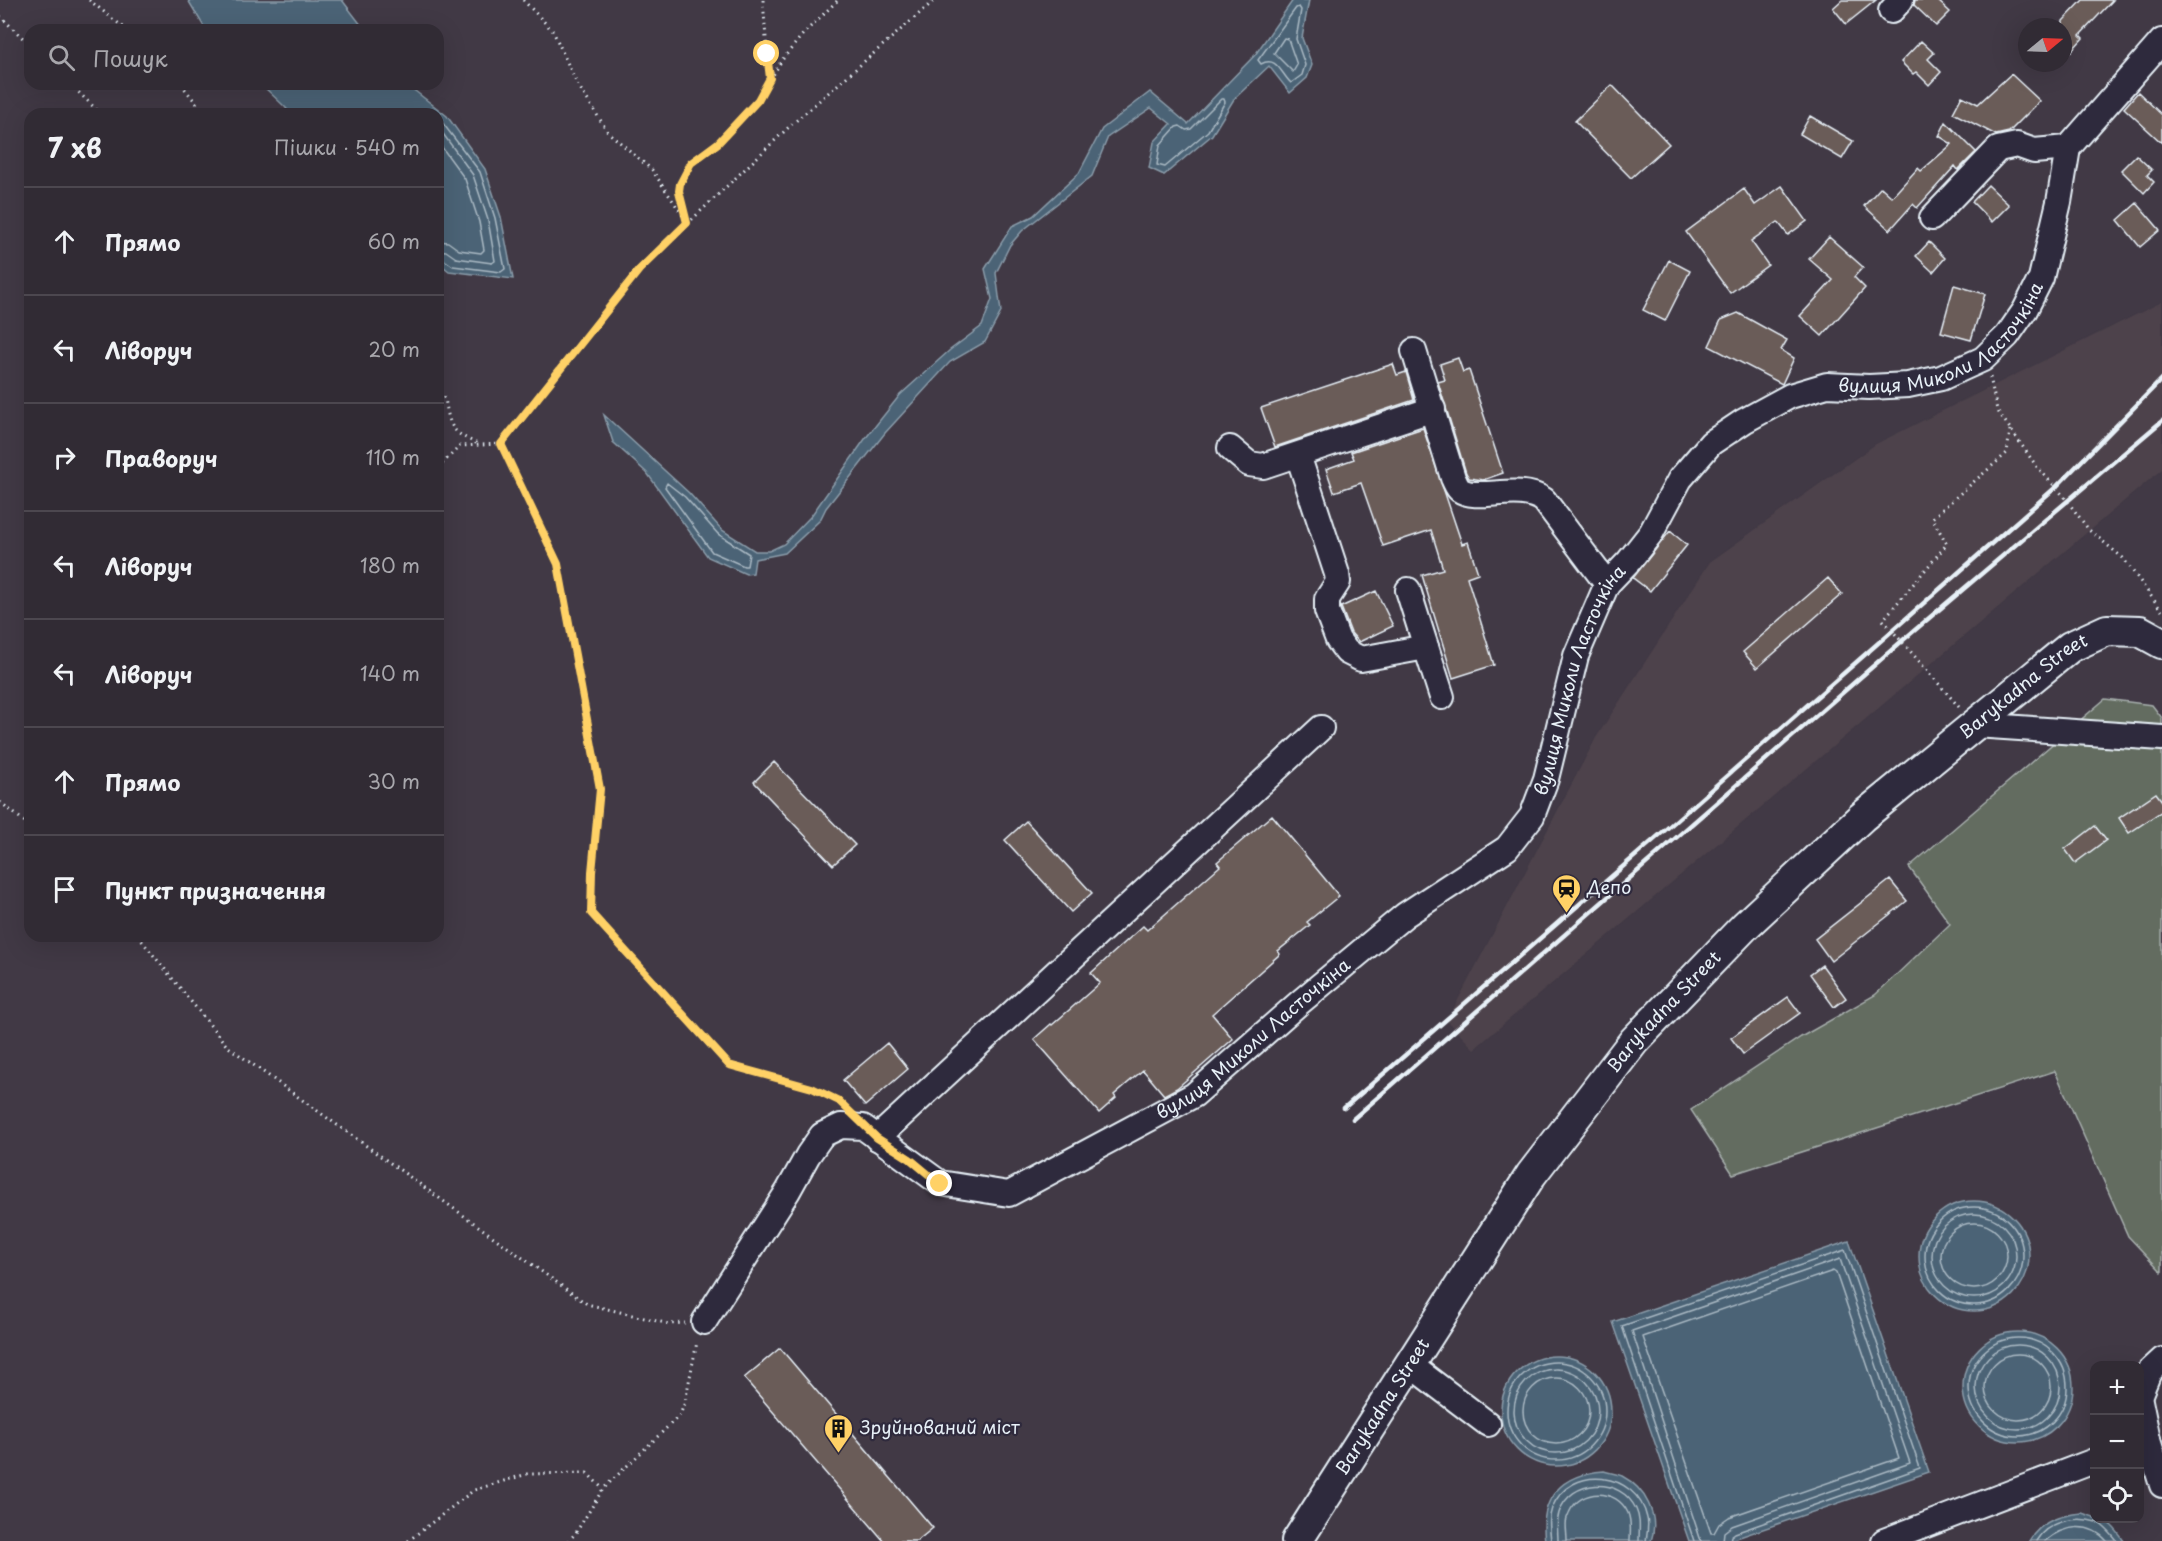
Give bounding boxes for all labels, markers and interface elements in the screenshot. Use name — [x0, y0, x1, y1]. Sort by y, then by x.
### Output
north arrow — [2018, 18, 2072, 72]
search box — [24, 24, 444, 90]
route start — [753, 40, 779, 66]
icon: search — [45, 41, 78, 74]
text: Пошук — [93, 41, 168, 74]
text: 7 хв — [48, 128, 102, 167]
text: Пішки · 540 m — [274, 132, 420, 162]
icon: ahead — [48, 225, 81, 258]
text: Прямо — [105, 225, 180, 258]
text: 60 m — [368, 226, 420, 256]
street label: вулиця Миколи Ласточкіна — [1838, 276, 2049, 399]
icon: left — [48, 333, 81, 366]
text: Ліворуч — [105, 333, 192, 366]
text: 20 m — [368, 334, 420, 364]
icon: right — [48, 441, 81, 474]
text: Праворуч — [105, 441, 218, 474]
text: 110 m — [366, 442, 420, 472]
icon: left — [48, 549, 81, 582]
text: Ліворуч — [105, 549, 192, 582]
text: 180 m — [360, 550, 420, 580]
street label: вулиця Миколи Ласточкіна — [1526, 557, 1632, 799]
street label: Barykadna Street — [1952, 626, 2091, 745]
icon: left — [48, 657, 81, 690]
text: Ліворуч — [105, 657, 192, 690]
text: 140 m — [360, 658, 420, 688]
icon: ahead — [48, 765, 81, 798]
text: Прямо — [105, 765, 180, 798]
text: 30 m — [367, 766, 420, 796]
station icon: Депо — [1550, 872, 1582, 914]
icon: arrive — [48, 873, 81, 906]
text: Пункт призначення — [105, 873, 326, 906]
place label: Депо — [1586, 873, 1631, 900]
street label: Barykadna Street — [1599, 944, 1726, 1078]
street label: вулиця Миколи Ласточкіна — [1151, 951, 1356, 1125]
route end — [926, 1170, 952, 1196]
street label: Barykadna Street — [1327, 1332, 1435, 1480]
map controls — [2090, 1361, 2144, 1523]
button: + — [2090, 1361, 2144, 1415]
building icon: Зруйнований міст — [823, 1412, 855, 1454]
place label: Зруйнований міст — [859, 1413, 1020, 1440]
button: − — [2090, 1415, 2144, 1469]
button: locate — [2090, 1469, 2144, 1523]

